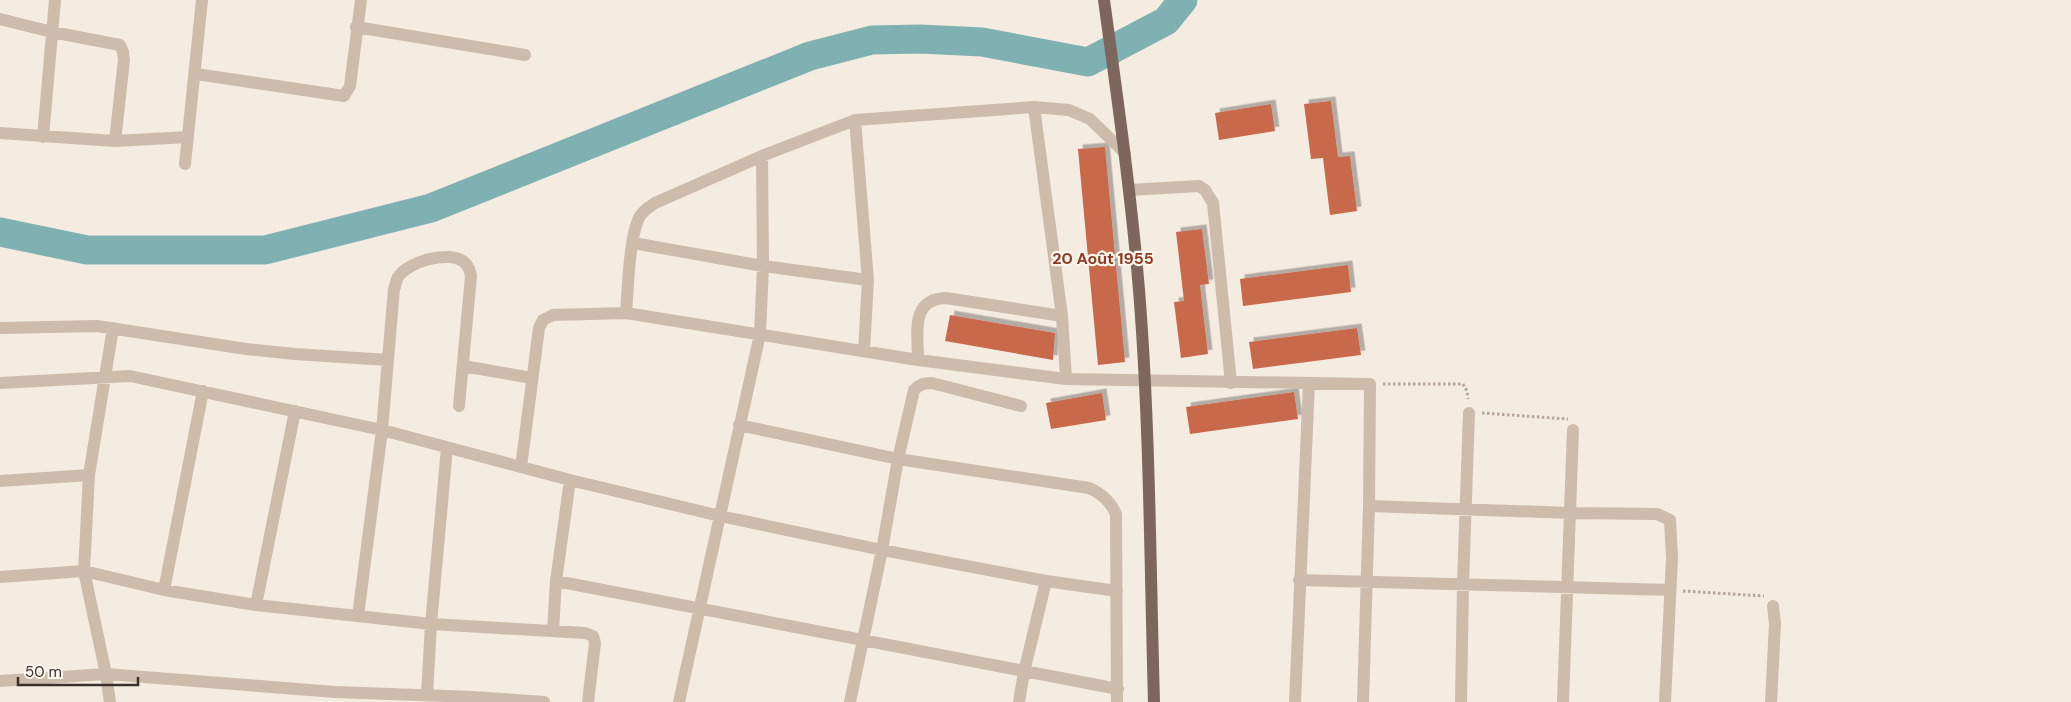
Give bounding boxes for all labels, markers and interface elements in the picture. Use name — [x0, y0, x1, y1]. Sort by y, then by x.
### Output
district label: 20 Août 1955 — [1052, 248, 1154, 269]
scale bar — [18, 654, 138, 686]
text: 50 m — [25, 662, 62, 682]

